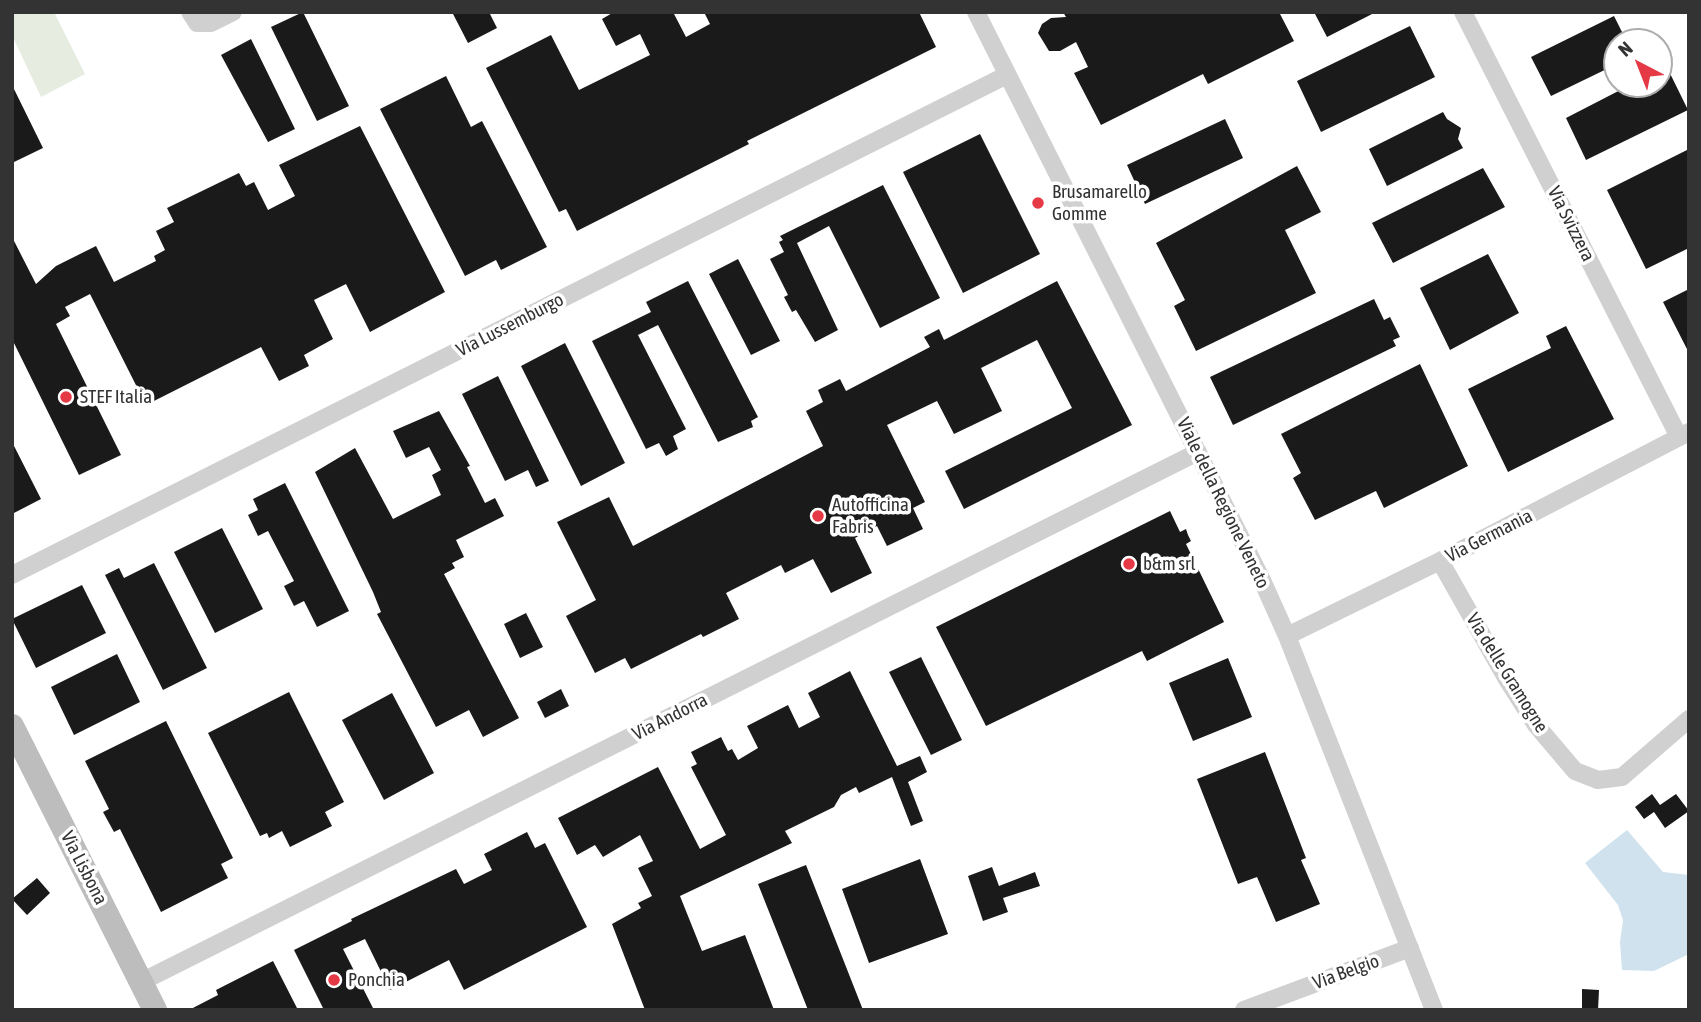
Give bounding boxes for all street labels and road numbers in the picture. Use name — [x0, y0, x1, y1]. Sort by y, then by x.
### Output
street label: Via Svizzera — [1542, 183, 1600, 265]
street label: Via Lussemburgo — [453, 288, 567, 362]
street label: Viale della Regione Veneto — [1172, 414, 1274, 592]
street label: Via Germania — [1442, 504, 1536, 568]
street label: Via delle Gramogne — [1461, 609, 1553, 737]
street label: Via Andorra — [629, 688, 711, 746]
street label: Via Lisbona — [56, 827, 112, 909]
street label: Via Belgio — [1310, 949, 1382, 995]

